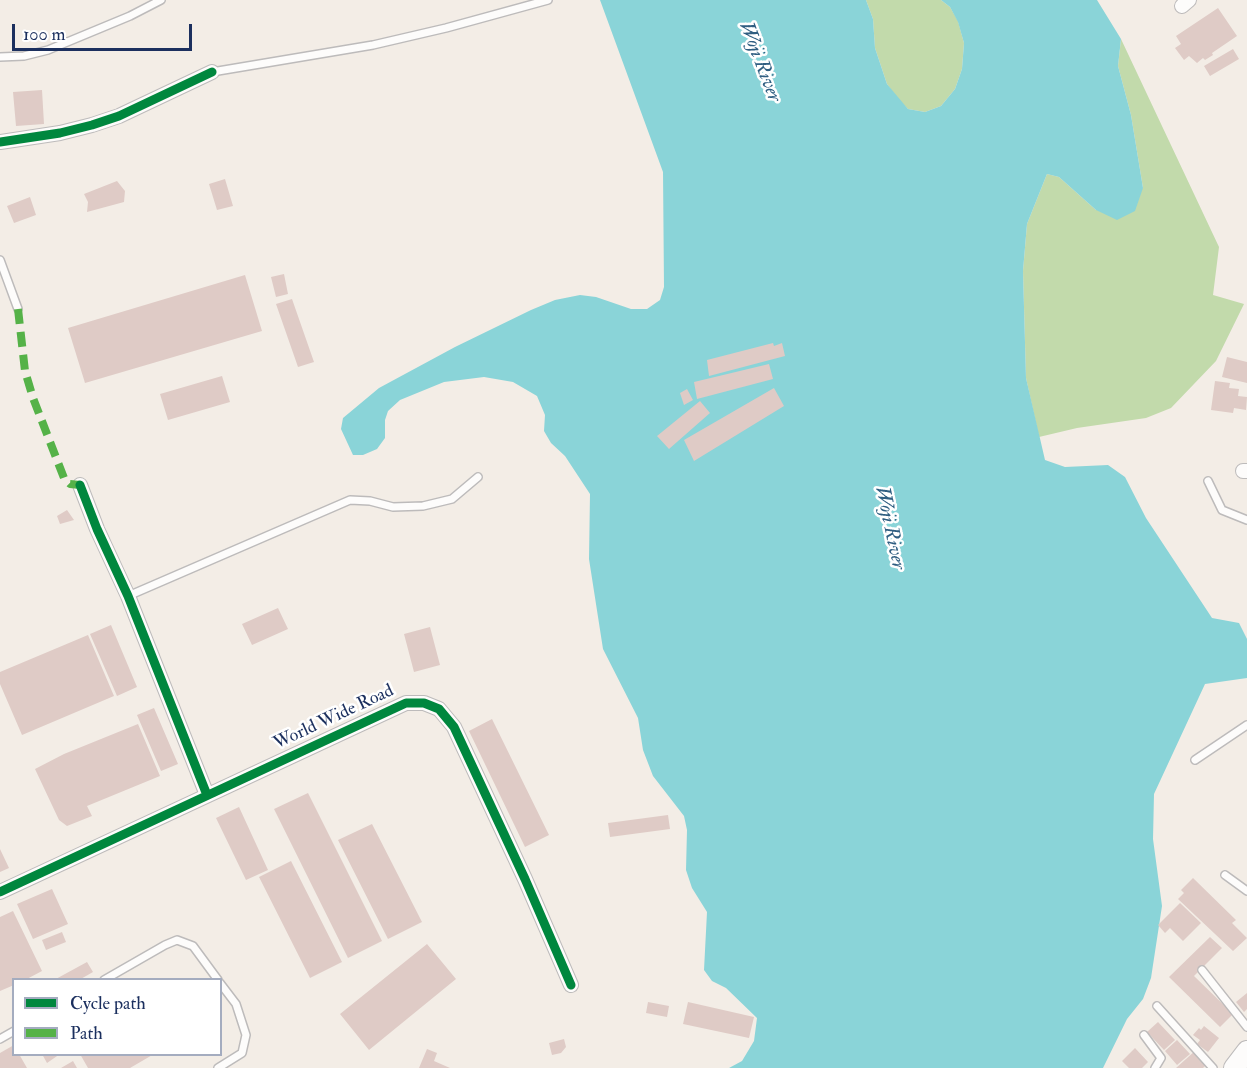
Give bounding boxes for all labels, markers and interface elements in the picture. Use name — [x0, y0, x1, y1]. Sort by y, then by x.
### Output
scale bar — [15, 12, 195, 50]
water label: Woji River — [733, 18, 785, 106]
text: 100 m — [23, 23, 66, 46]
water label: Woji River — [868, 484, 910, 572]
street label: World Wide Road — [271, 681, 397, 755]
legend — [12, 978, 222, 1056]
text: Cycle path — [70, 992, 146, 1015]
text: Path — [70, 1022, 103, 1045]

